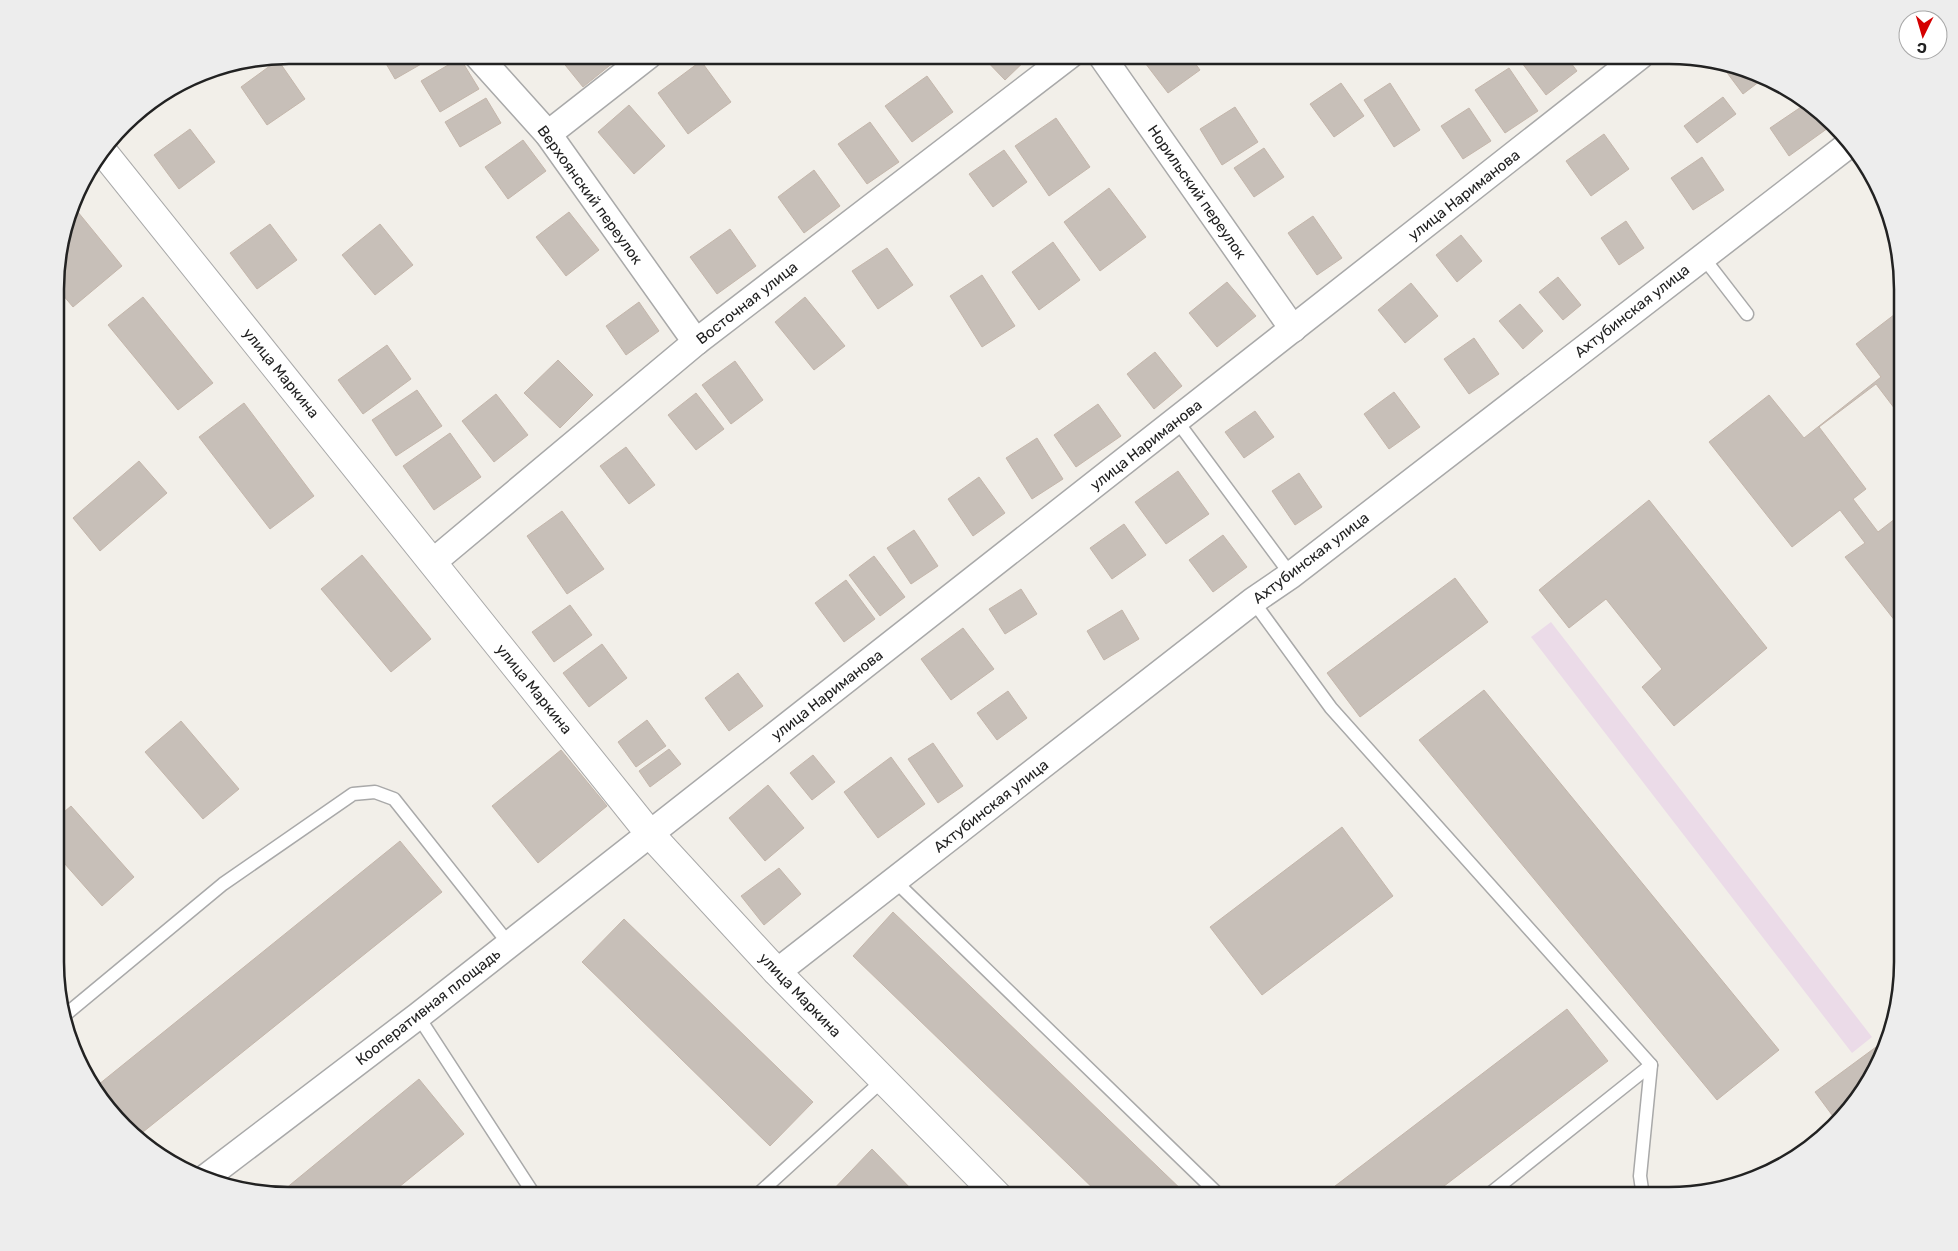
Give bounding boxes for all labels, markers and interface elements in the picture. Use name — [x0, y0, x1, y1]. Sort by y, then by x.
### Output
north arrow — [1898, 10, 1948, 60]
text: С — [1916, 39, 1928, 56]
street label: Верхоянский переулок — [534, 122, 646, 268]
street label: Норильский переулок — [1144, 122, 1250, 262]
street label: улица Нариманова — [1405, 146, 1523, 244]
street label: Восточная улица — [693, 258, 801, 348]
street label: Ахтубинская улица — [1571, 261, 1693, 361]
street label: улица Маркина — [239, 324, 323, 422]
street label: улица Нариманова — [1087, 396, 1205, 494]
street label: Ахтубинская улица — [1249, 508, 1373, 608]
street label: улица Маркина — [492, 640, 576, 738]
street label: улица Нариманова — [768, 646, 886, 744]
street label: Ахтубинская улица — [930, 756, 1052, 856]
street label: Кооперативная площадь — [352, 945, 504, 1069]
street label: улица Маркина — [755, 949, 845, 1041]

